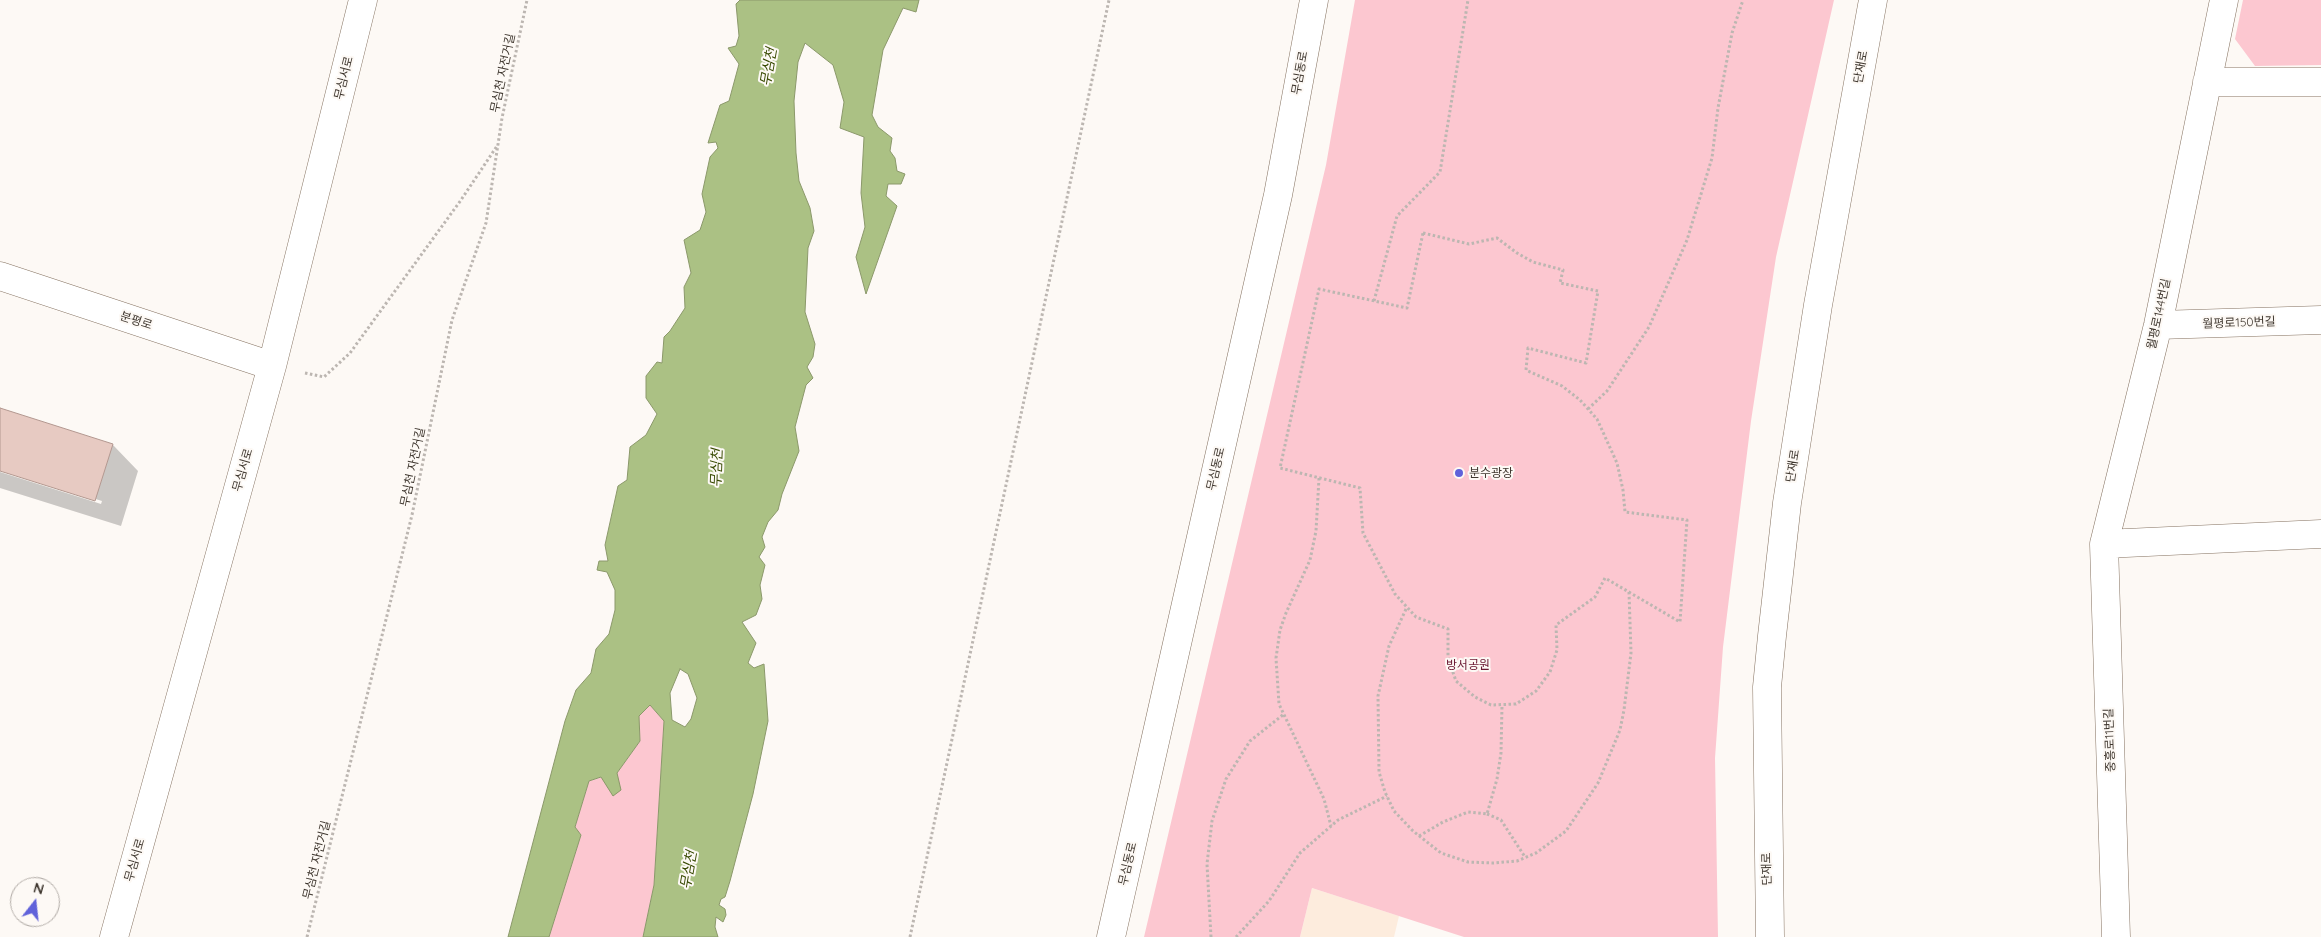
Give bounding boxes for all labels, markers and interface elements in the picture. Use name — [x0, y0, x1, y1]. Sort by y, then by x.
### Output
street label: 무심천 자전거길 — [488, 32, 518, 114]
water label: 무심천 — [757, 47, 781, 87]
street label: 단재로 — [1851, 49, 1871, 85]
street label: 무심동로 — [1289, 50, 1311, 96]
street label: 무심서로 — [332, 55, 356, 101]
street label: 월평로144번길 — [2144, 277, 2174, 351]
street label: 분평로 — [118, 309, 154, 333]
street label: 월평로150번길 — [2202, 315, 2276, 331]
street label: 무심천 자전거길 — [398, 426, 428, 508]
street label: 무심동로 — [1204, 446, 1228, 492]
street label: 무심서로 — [230, 447, 256, 493]
water label: 무심천 — [708, 448, 726, 488]
street label: 단재로 — [1783, 449, 1803, 483]
place label: 분수광장 — [1469, 466, 1513, 480]
marker: 분수광장 — [1453, 467, 1465, 479]
park label: 방서공원 — [1446, 658, 1490, 672]
street label: 중흥로11번길 — [2102, 708, 2118, 772]
street label: 무심천 자전거길 — [300, 819, 334, 901]
street label: 무심서로 — [122, 837, 148, 883]
street label: 무심동로 — [1116, 841, 1140, 887]
water label: 무심천 — [677, 850, 701, 890]
street label: 단재로 — [1760, 852, 1774, 886]
north arrow — [10, 877, 60, 927]
text: N — [31, 878, 46, 899]

